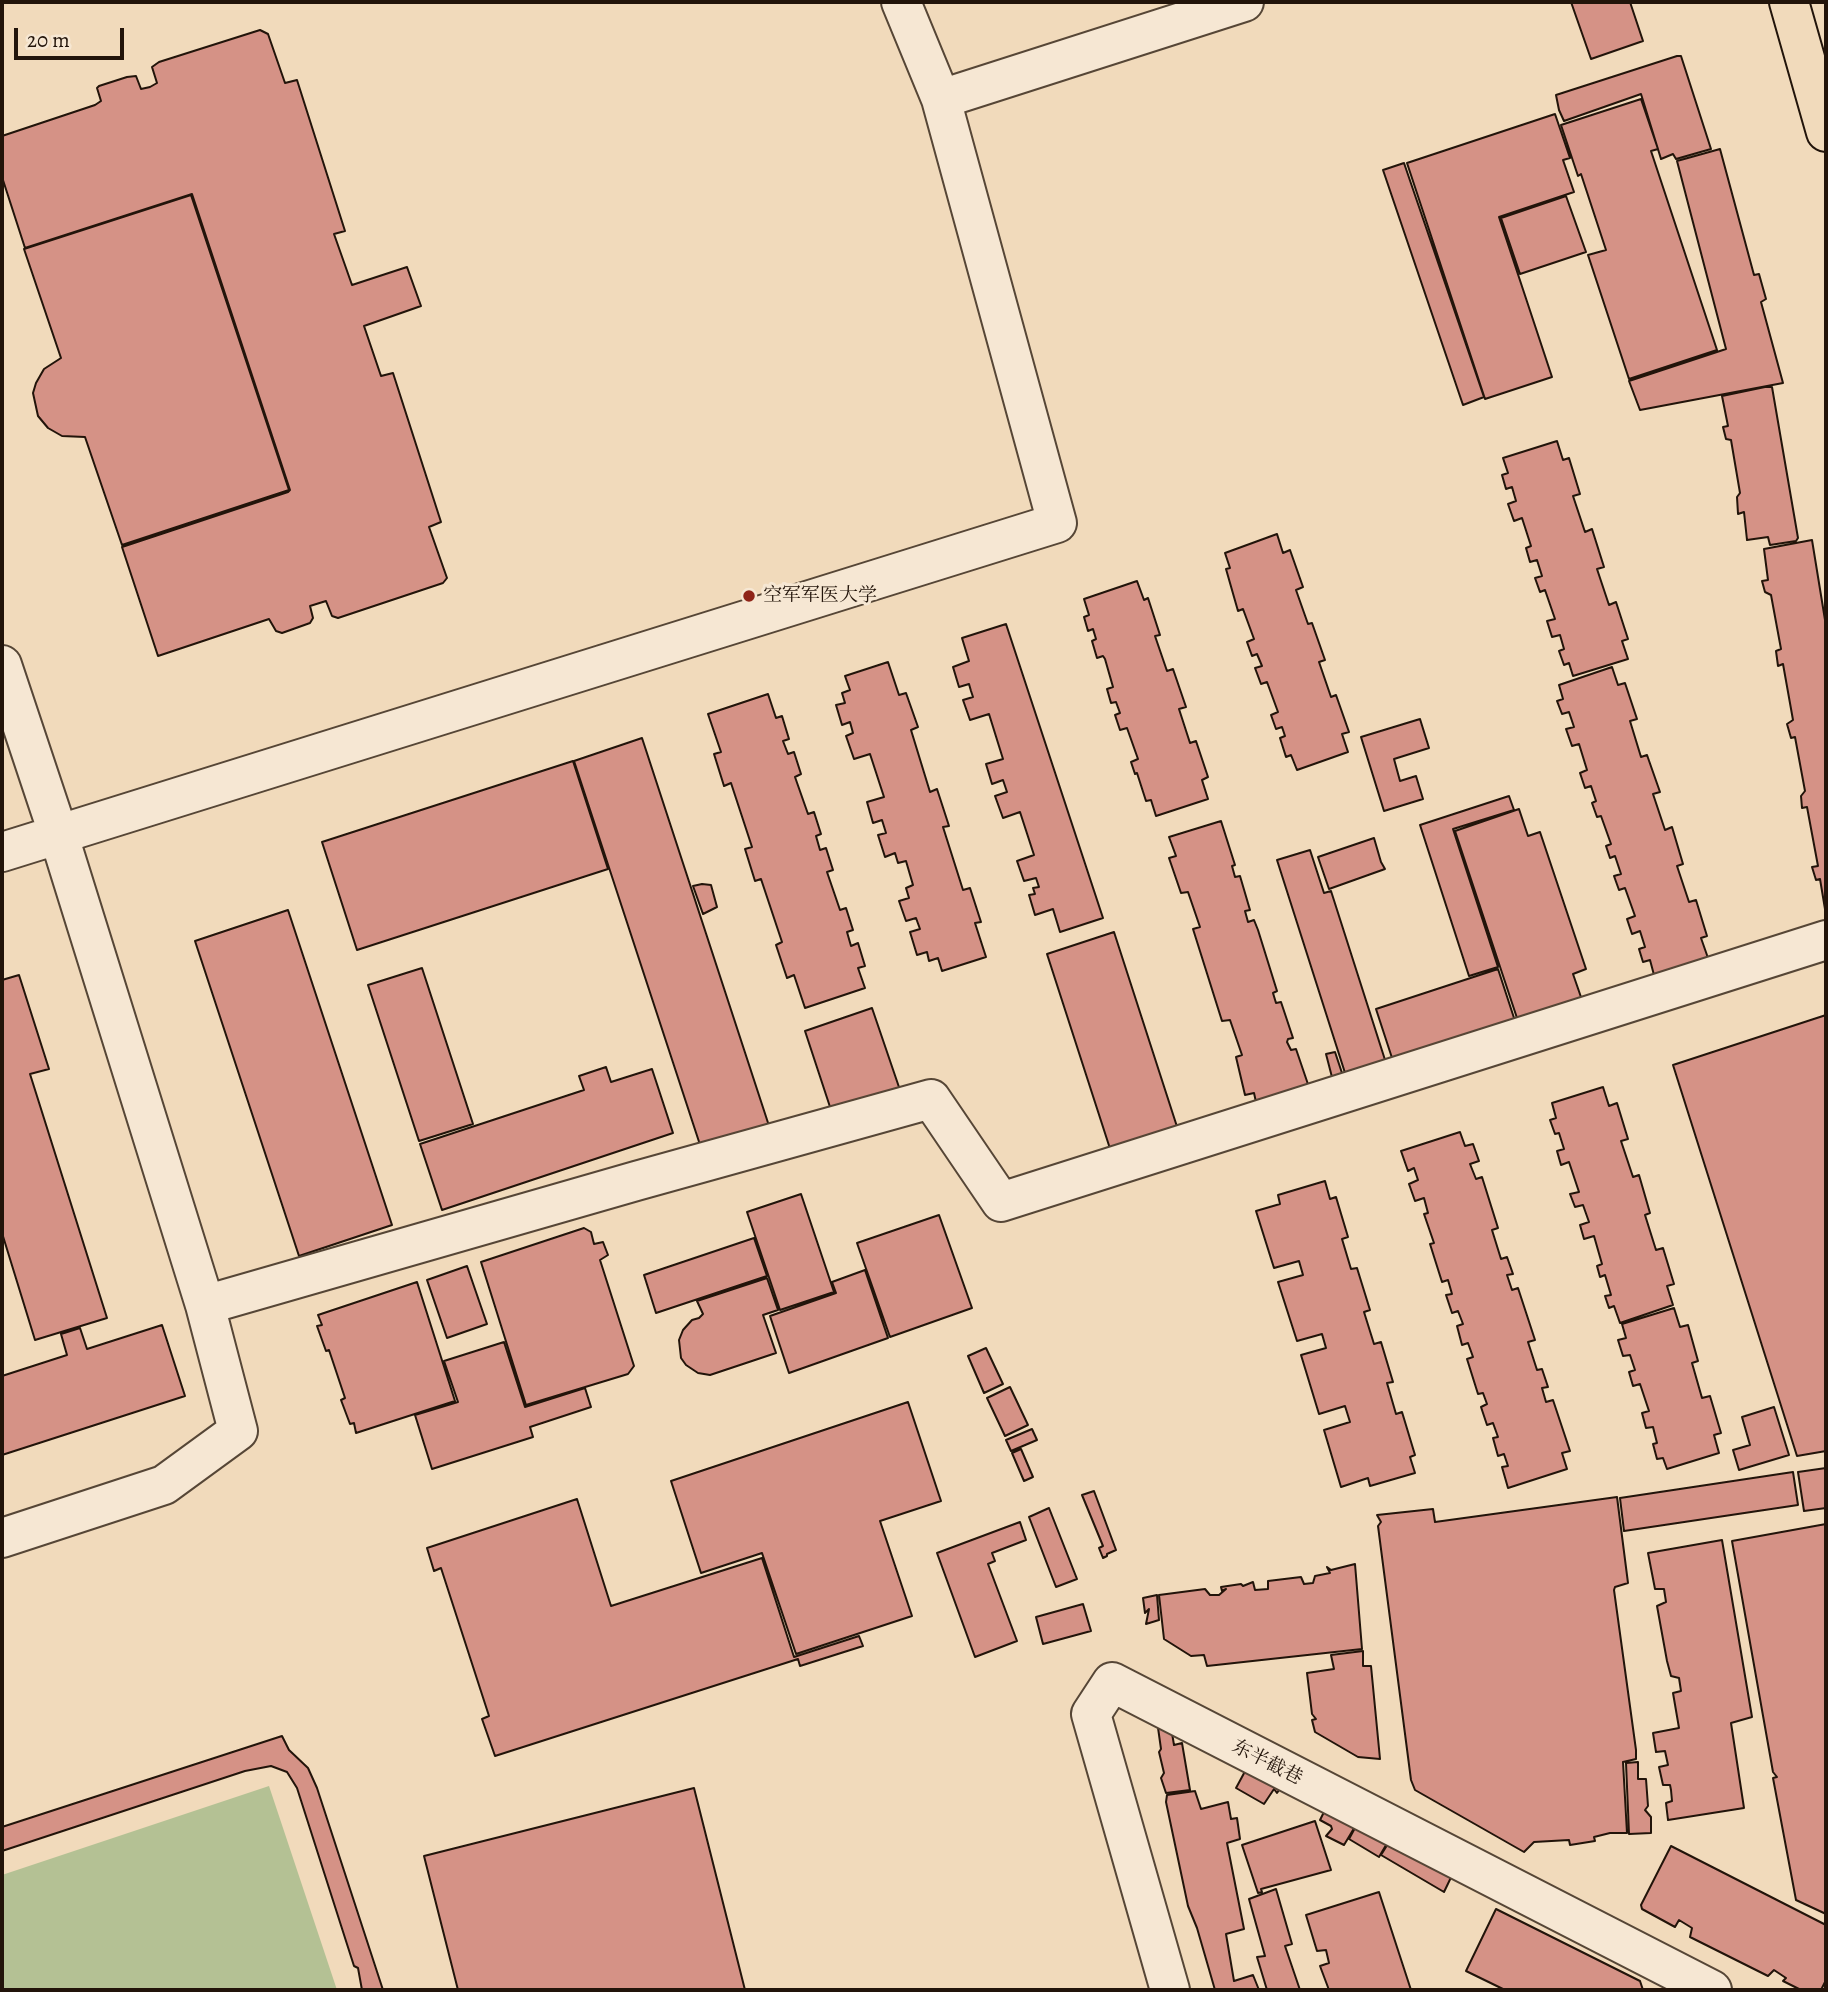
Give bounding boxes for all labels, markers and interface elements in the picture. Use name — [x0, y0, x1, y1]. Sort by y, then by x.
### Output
scale bar — [18, 14, 128, 58]
text: 20 m — [27, 26, 70, 54]
place label: 空军军医大学 — [763, 585, 877, 607]
marker: 空军军医大学 — [741, 588, 757, 604]
street label: 东半截巷 — [1228, 1736, 1306, 1790]

